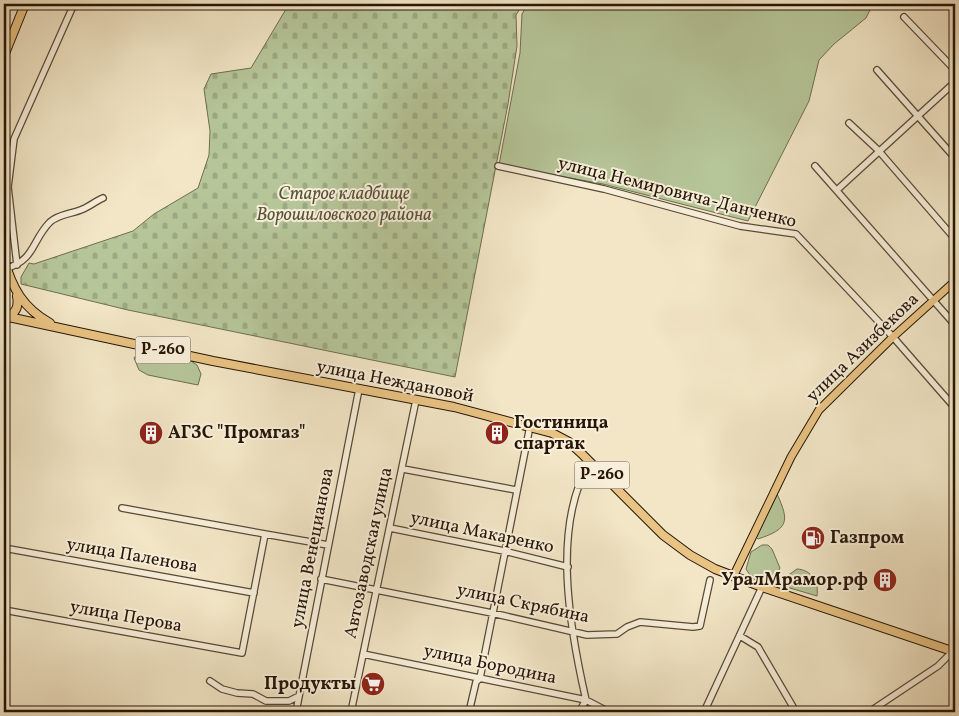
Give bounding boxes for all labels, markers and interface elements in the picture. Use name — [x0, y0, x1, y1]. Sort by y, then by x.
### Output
street label: улица Немировича-Данченко — [555, 151, 799, 235]
park label: Старое кладбище Ворошиловского района — [256, 182, 432, 228]
street label: улица Азизбекова — [801, 288, 925, 408]
road number: Р-260 — [136, 336, 190, 364]
street label: улица Неждановой — [314, 355, 476, 409]
place label: Гостиница спартак — [514, 411, 609, 457]
building icon: АГЗС "Промгаз" — [138, 420, 164, 446]
building icon: Гостиница спартак — [484, 420, 510, 446]
place label: АГЗС "Промгаз" — [168, 421, 306, 446]
road number: Р-260 — [574, 462, 630, 488]
street label: Автозаводская улица — [339, 465, 399, 641]
street label: улица Венецианова — [285, 466, 341, 630]
street label: улица Макаренко — [408, 506, 556, 560]
fuel station icon: Газпром — [800, 525, 826, 551]
place label: Газпром — [830, 526, 905, 551]
street label: улица Паленова — [64, 532, 200, 580]
building icon: УралМрамор.рф — [872, 567, 898, 593]
place label: УралМрамор.рф — [721, 568, 868, 593]
street label: улица Скрябина — [454, 578, 592, 630]
street label: улица Перова — [68, 595, 184, 639]
street label: улица Бородина — [421, 639, 559, 691]
supermarket icon: Продукты — [360, 671, 386, 697]
place label: Продукты — [264, 672, 356, 697]

